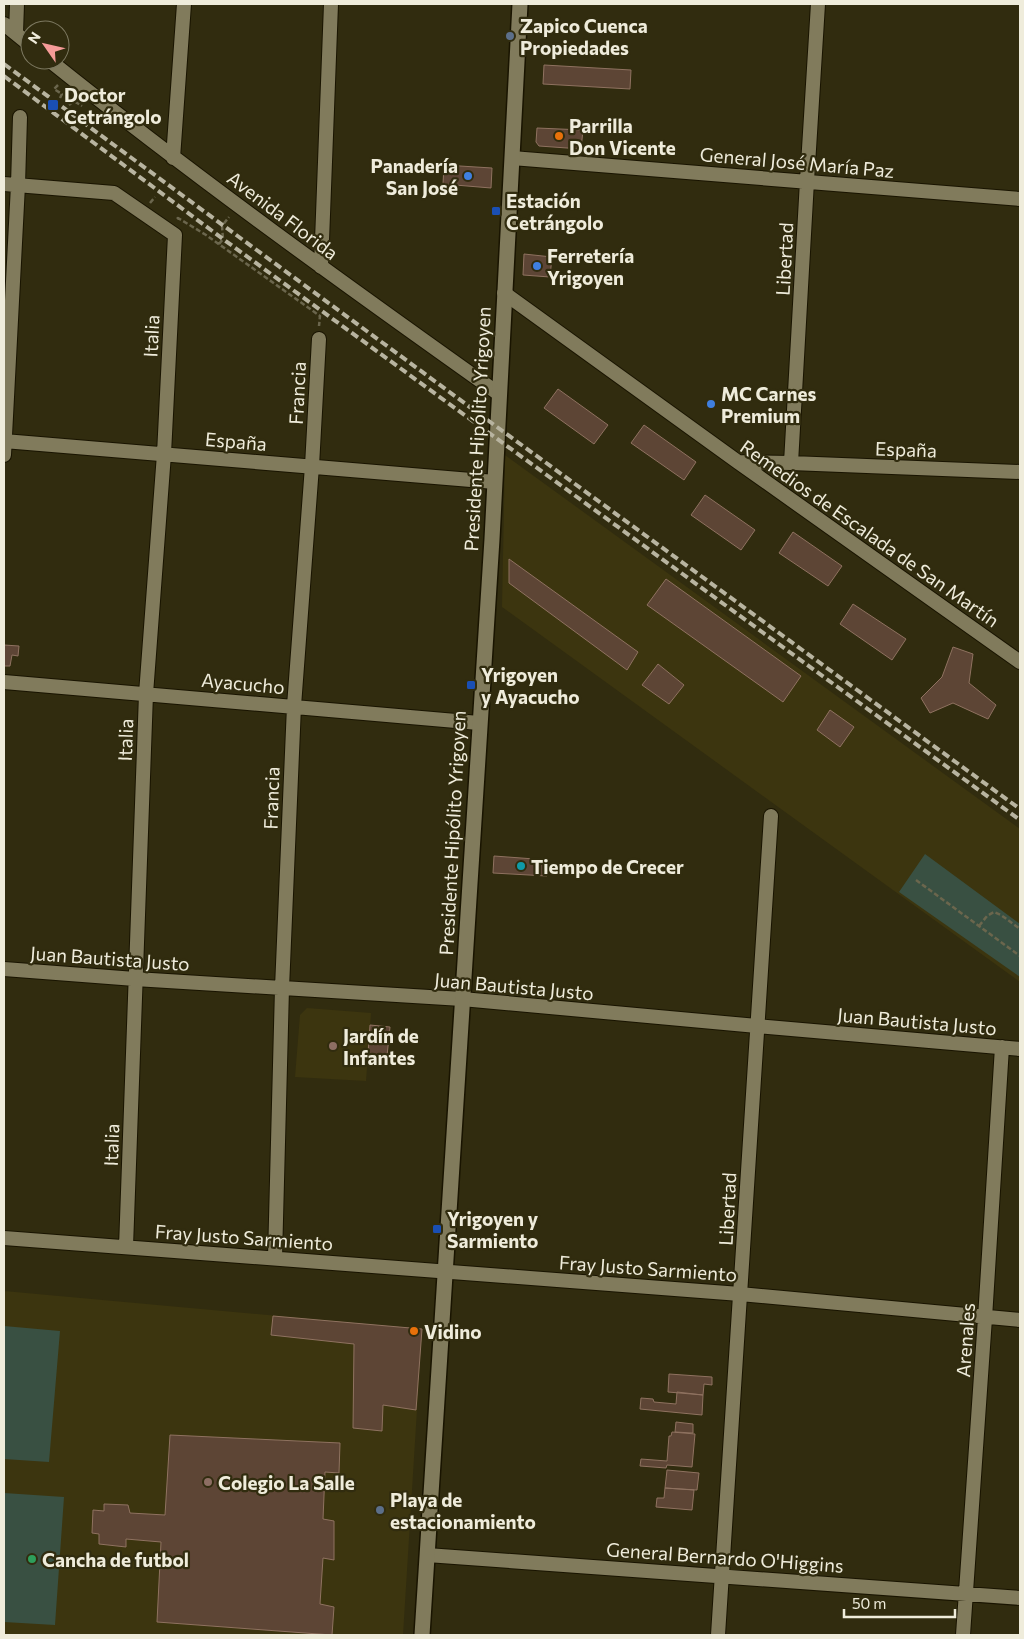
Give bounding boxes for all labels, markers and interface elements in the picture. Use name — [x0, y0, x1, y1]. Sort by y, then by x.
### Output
place label: Zapico Cuenca Propiedades — [520, 14, 648, 59]
north arrow — [20, 20, 70, 70]
text: N — [24, 28, 44, 47]
marker: Zapico Cuenca Propiedades — [504, 30, 516, 42]
place label: Doctor Cetrángolo — [64, 83, 162, 128]
marker: Doctor Cetrángolo — [46, 98, 60, 112]
place label: Parrilla Don Vicente — [569, 114, 676, 159]
marker: Parrilla Don Vicente — [553, 130, 565, 142]
street label: General José María Paz — [699, 142, 895, 182]
place label: Panadería San José — [370, 154, 458, 199]
street label: Avenida Florida — [223, 166, 343, 264]
marker: Panadería San José — [462, 170, 474, 182]
place label: Estación Cetrángolo — [506, 189, 604, 234]
marker: Estación Cetrángolo — [490, 205, 502, 217]
street label: Libertad — [771, 222, 797, 296]
place label: Ferretería Yrigoyen — [547, 244, 634, 289]
marker: Ferretería Yrigoyen — [531, 260, 543, 272]
street label: Presidente Hipólito Yrigoyen — [459, 306, 495, 552]
street label: Italia — [138, 314, 164, 358]
street label: Francia — [284, 361, 310, 425]
place label: MC Carnes Premium — [721, 382, 816, 427]
marker: MC Carnes Premium — [705, 398, 717, 410]
street label: España — [204, 427, 268, 455]
street label: Remedios de Escalada de San Martín — [736, 435, 1004, 631]
street label: España — [875, 436, 937, 462]
place label: Yrigoyen y Ayacucho — [481, 663, 580, 708]
street label: Ayacucho — [200, 668, 286, 698]
marker: Yrigoyen y Ayacucho — [465, 679, 477, 691]
street label: Presidente Hipólito Yrigoyen — [434, 710, 470, 956]
street label: Italia — [113, 718, 137, 762]
street label: Francia — [258, 766, 284, 830]
place label: Tiempo de Crecer — [531, 855, 684, 878]
marker: Tiempo de Crecer — [515, 860, 527, 872]
street label: Juan Bautista Justo — [29, 941, 191, 975]
street label: Juan Bautista Justo — [433, 968, 595, 1004]
street label: Juan Bautista Justo — [836, 1003, 998, 1039]
place label: Jardín de Infantes — [343, 1024, 419, 1069]
marker: Jardín de Infantes — [327, 1040, 339, 1052]
street label: Italia — [99, 1123, 123, 1167]
street label: Libertad — [714, 1172, 740, 1246]
place label: Yrigoyen y Sarmiento — [447, 1207, 539, 1252]
street label: Fray Justo Sarmiento — [154, 1219, 334, 1255]
marker: Yrigoyen y Sarmiento — [431, 1223, 443, 1235]
street label: Fray Justo Sarmiento — [558, 1250, 738, 1286]
street label: Arenales — [951, 1302, 979, 1378]
place label: Vidino — [424, 1320, 482, 1343]
marker: Vidino — [408, 1325, 420, 1337]
place label: Colegio La Salle — [218, 1471, 355, 1494]
marker: Colegio La Salle — [202, 1476, 214, 1488]
place label: Playa de estacionamiento — [390, 1488, 536, 1533]
marker: Playa de estacionamiento — [374, 1504, 386, 1516]
street label: General Bernardo O'Higgins — [605, 1537, 845, 1577]
place label: Cancha de futbol — [42, 1548, 189, 1571]
marker: Cancha de futbol — [26, 1553, 38, 1565]
scale bar — [844, 1586, 955, 1618]
text: 50 m — [852, 1594, 886, 1612]

